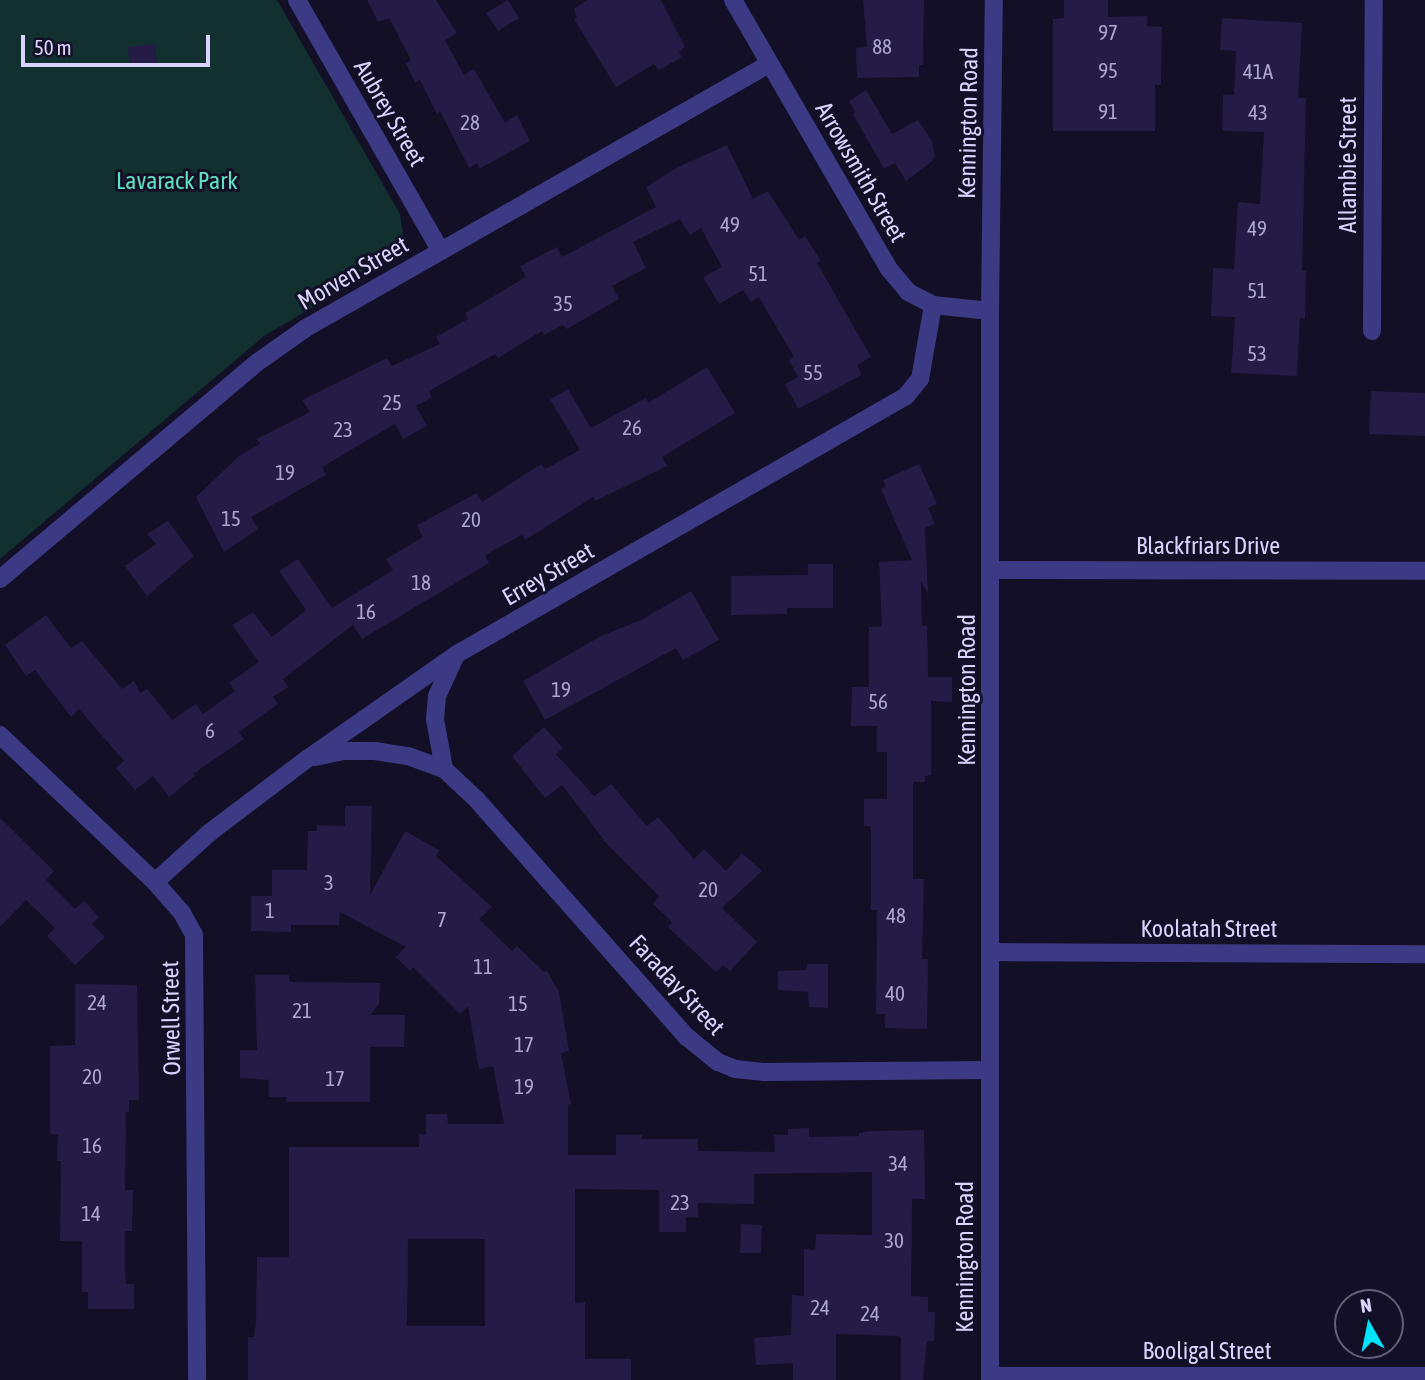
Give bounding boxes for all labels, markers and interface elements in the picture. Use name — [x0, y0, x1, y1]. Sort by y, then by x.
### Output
house number: 97 — [1098, 19, 1118, 45]
scale bar — [24, 21, 214, 65]
house number: 88 — [872, 33, 892, 59]
text: 50 m — [34, 35, 72, 59]
street label: Kennington Road — [952, 47, 984, 199]
street label: Aubrey Street — [348, 55, 432, 171]
house number: 95 — [1098, 57, 1118, 83]
house number: 41A — [1243, 58, 1273, 84]
street label: Arrowsmith Street — [809, 97, 913, 247]
street label: Allambie Street — [1334, 97, 1362, 233]
house number: 91 — [1098, 98, 1118, 124]
house number: 43 — [1248, 99, 1268, 125]
house number: 28 — [460, 109, 480, 135]
park label: Lavarack Park — [116, 167, 238, 195]
house number: 49 — [720, 211, 740, 237]
house number: 49 — [1247, 215, 1267, 241]
street label: Morven Street — [293, 230, 413, 316]
house number: 51 — [748, 260, 768, 286]
house number: 51 — [1247, 277, 1267, 303]
house number: 35 — [553, 290, 573, 316]
house number: 53 — [1247, 340, 1267, 366]
house number: 55 — [803, 359, 823, 385]
house number: 25 — [382, 389, 402, 415]
house number: 26 — [622, 414, 642, 440]
house number: 23 — [333, 416, 353, 442]
house number: 19 — [275, 459, 295, 485]
house number: 15 — [221, 505, 241, 531]
house number: 20 — [461, 506, 481, 532]
street label: Blackfriars Drive — [1136, 532, 1280, 560]
street label: Errey Street — [497, 536, 599, 612]
house number: 18 — [411, 569, 431, 595]
house number: 16 — [356, 598, 376, 624]
street label: Kennington Road — [953, 614, 981, 766]
house number: 19 — [551, 676, 571, 702]
house number: 56 — [868, 688, 888, 714]
house number: 6 — [205, 717, 215, 743]
house number: 3 — [324, 869, 334, 895]
house number: 20 — [698, 876, 718, 902]
house number: 1 — [265, 897, 275, 923]
house number: 48 — [886, 902, 906, 928]
house number: 7 — [437, 906, 447, 932]
street label: Koolatah Street — [1140, 915, 1278, 943]
street label: Faraday Street — [623, 929, 731, 1041]
house number: 11 — [473, 953, 493, 979]
street label: Orwell Street — [156, 960, 186, 1076]
house number: 40 — [885, 980, 905, 1006]
house number: 24 — [87, 989, 107, 1015]
house number: 15 — [508, 990, 528, 1016]
house number: 21 — [292, 997, 312, 1023]
house number: 17 — [514, 1031, 534, 1057]
house number: 20 — [82, 1063, 102, 1089]
house number: 17 — [325, 1065, 345, 1091]
house number: 19 — [514, 1073, 534, 1099]
house number: 16 — [82, 1132, 102, 1158]
house number: 34 — [888, 1150, 908, 1176]
street label: Kennington Road — [951, 1181, 979, 1333]
house number: 23 — [670, 1189, 690, 1215]
house number: 14 — [81, 1200, 101, 1226]
house number: 30 — [884, 1227, 904, 1253]
north arrow — [1334, 1289, 1404, 1359]
text: N — [1359, 1293, 1373, 1317]
house number: 24 — [810, 1294, 830, 1320]
house number: 24 — [860, 1300, 880, 1326]
street label: Booligal Street — [1142, 1337, 1272, 1365]

